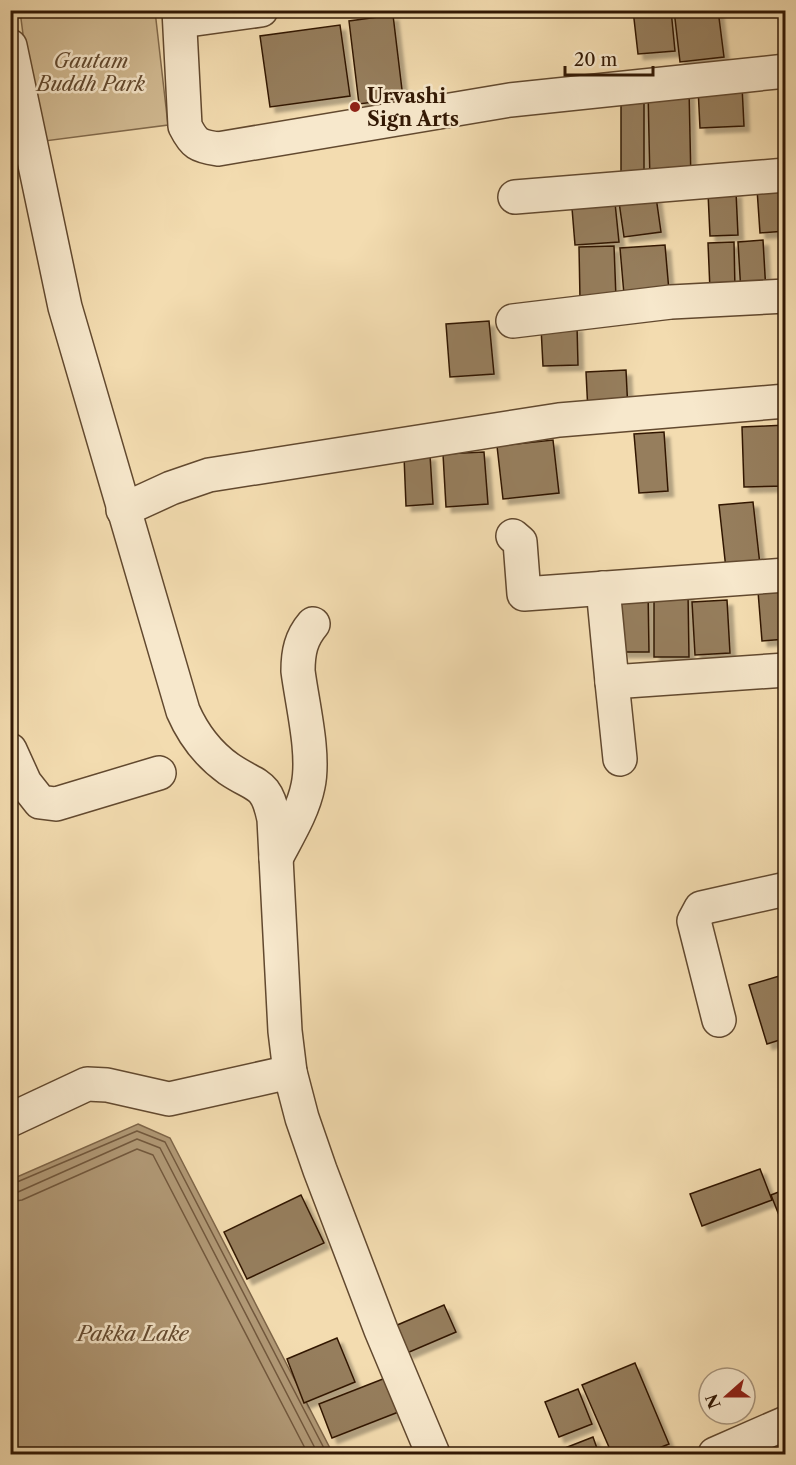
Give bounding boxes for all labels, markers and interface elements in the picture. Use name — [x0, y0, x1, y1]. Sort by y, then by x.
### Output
scale bar — [565, 39, 654, 77]
park label: Gautam Buddh Park — [35, 49, 146, 96]
text: 20 m — [574, 49, 618, 71]
place label: Urvashi Sign Arts — [367, 84, 459, 131]
marker: Urvashi Sign Arts — [348, 100, 362, 114]
water label: Pakka Lake — [75, 1321, 189, 1346]
north arrow — [697, 1366, 757, 1426]
text: N — [701, 1391, 725, 1411]

